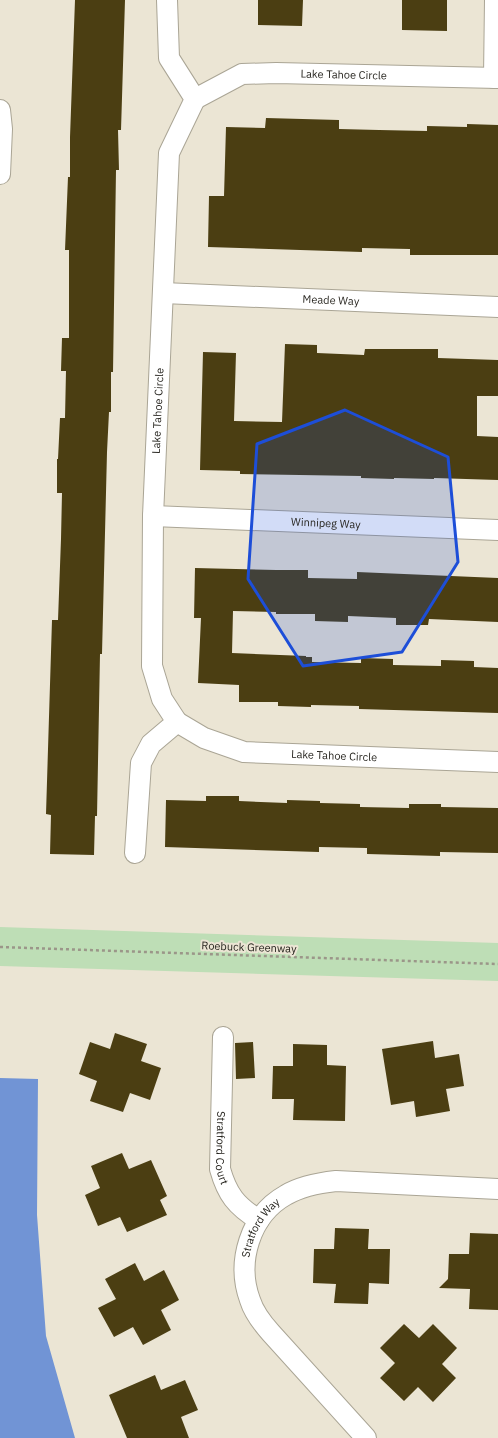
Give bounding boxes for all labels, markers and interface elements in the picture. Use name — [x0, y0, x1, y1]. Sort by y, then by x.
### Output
street label: Lake Tahoe Circle — [300, 67, 387, 82]
street label: Meade Way — [302, 292, 360, 308]
street label: Lake Tahoe Circle — [149, 367, 167, 454]
street label: Winnipeg Way — [291, 515, 361, 531]
street label: Lake Tahoe Circle — [291, 747, 378, 764]
street label: Roebuck Greenway — [201, 938, 297, 956]
street label: Stratford Court — [213, 1111, 232, 1187]
street label: Stratford Way — [238, 1194, 283, 1259]

